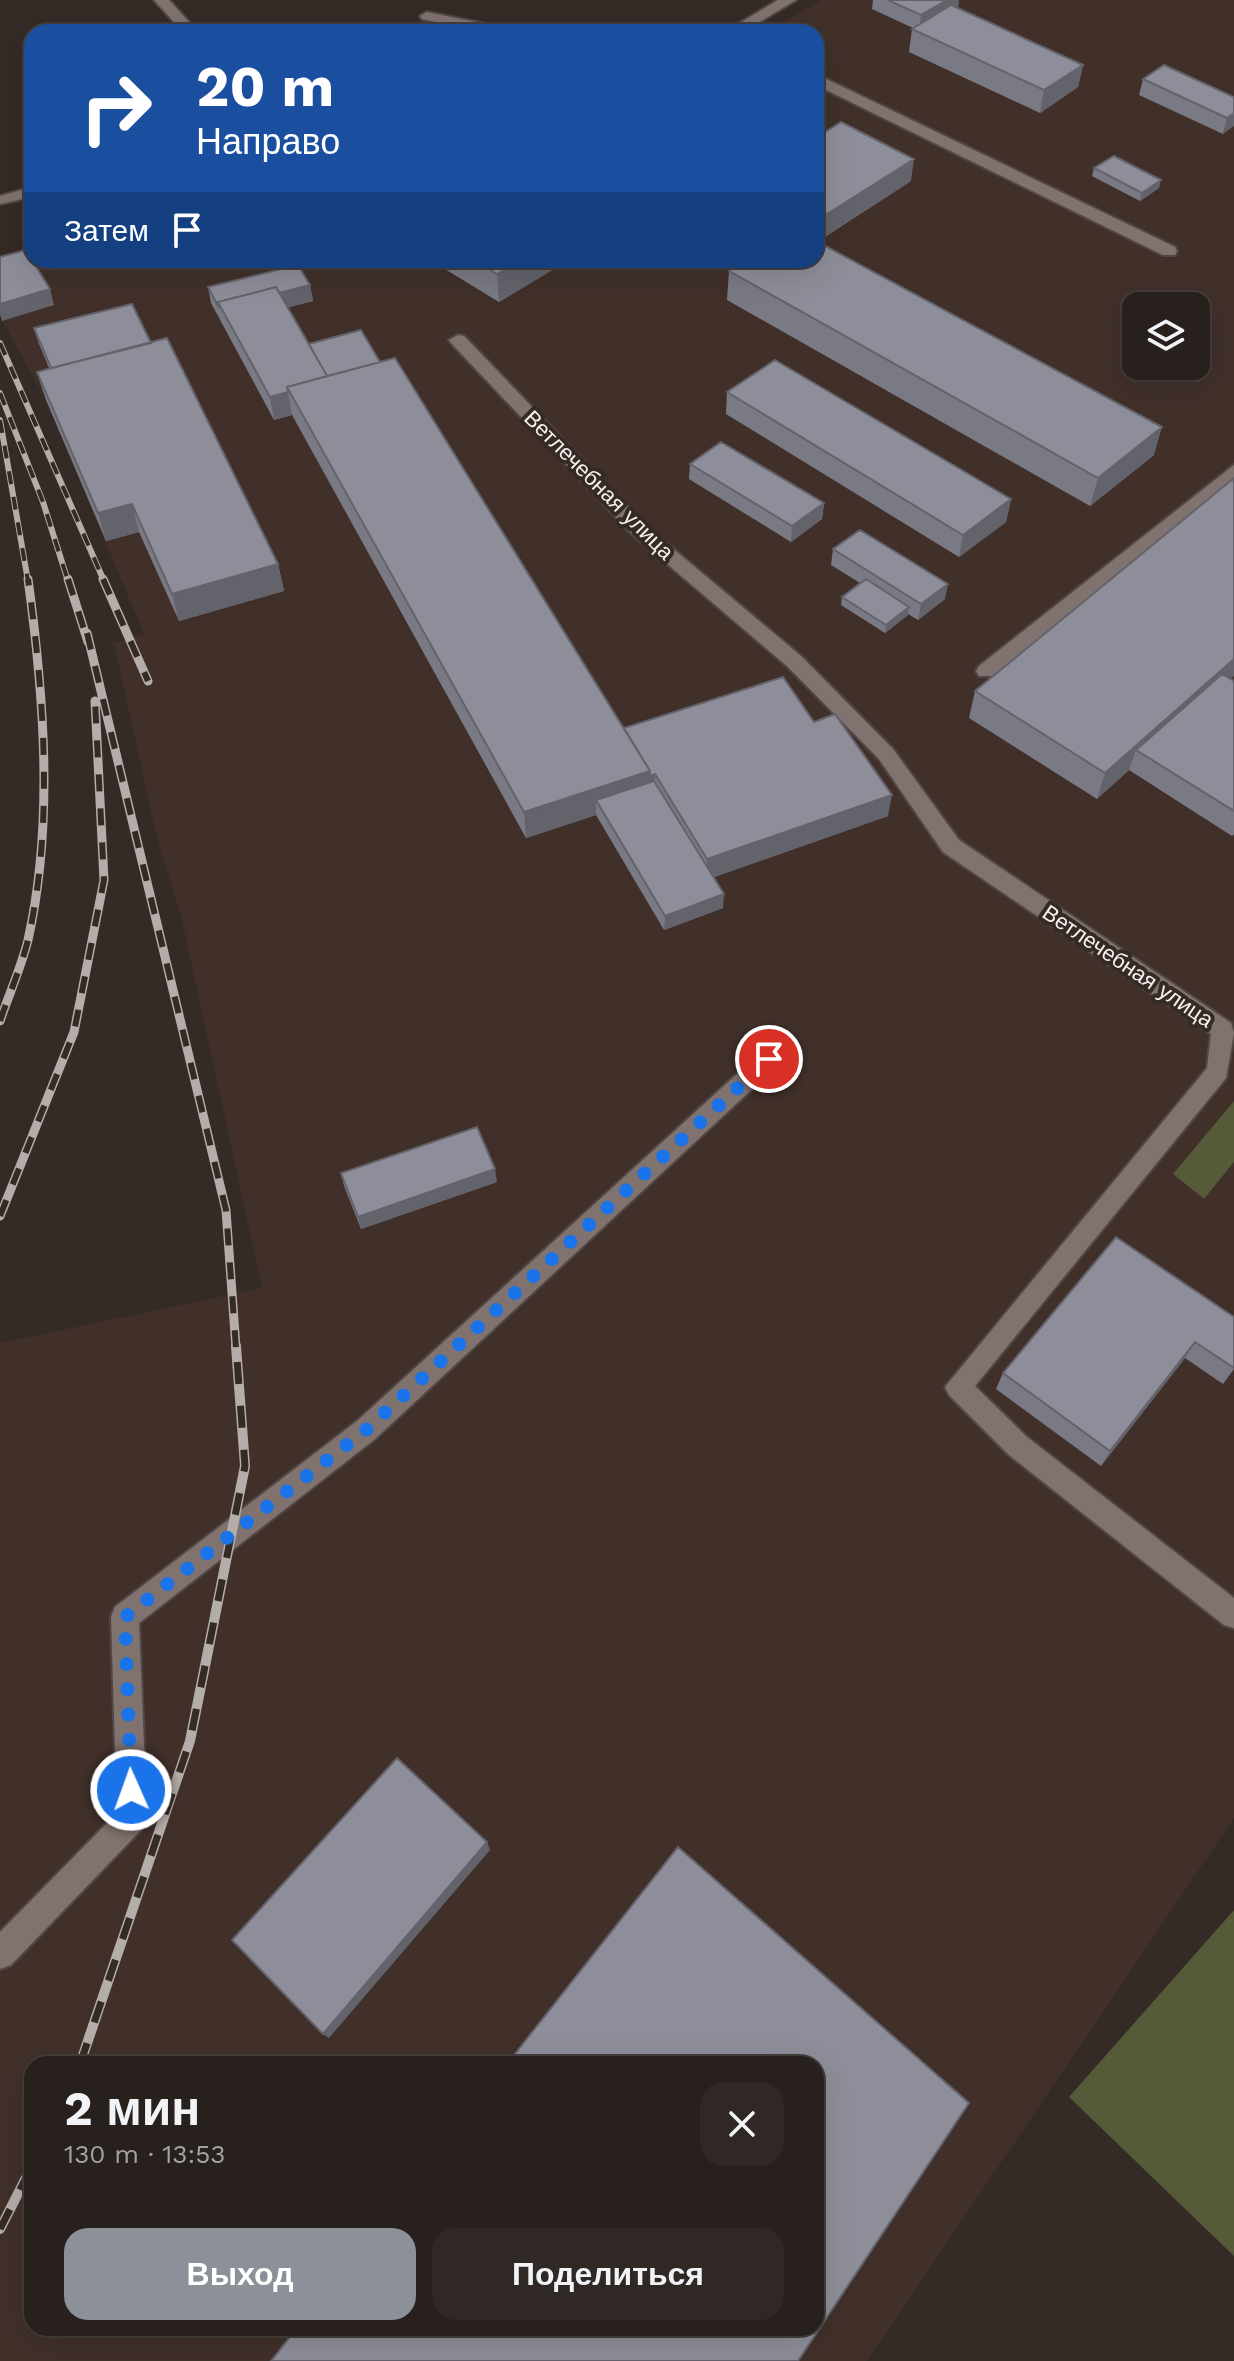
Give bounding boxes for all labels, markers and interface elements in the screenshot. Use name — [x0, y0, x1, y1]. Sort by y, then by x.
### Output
text: 20 m — [196, 54, 334, 120]
icon: right — [64, 56, 168, 160]
text: Направо — [196, 121, 340, 163]
icon: arrive — [165, 208, 209, 252]
text: Затем — [64, 213, 149, 248]
map controls — [1122, 292, 1210, 380]
button: layers — [1122, 292, 1210, 380]
street label: Ветлечебная улица — [519, 405, 679, 565]
street label: Ветлечебная улица — [1038, 900, 1219, 1033]
pin — [735, 1025, 803, 1093]
icon: arrive — [747, 1037, 791, 1081]
position arrow — [89, 1748, 173, 1832]
text: 2 мин — [64, 2080, 200, 2137]
button: close — [700, 2082, 784, 2166]
text: 130 m · 13:53 — [64, 2139, 226, 2169]
button: Выход — [64, 2228, 416, 2320]
button: Поделиться — [432, 2228, 784, 2320]

